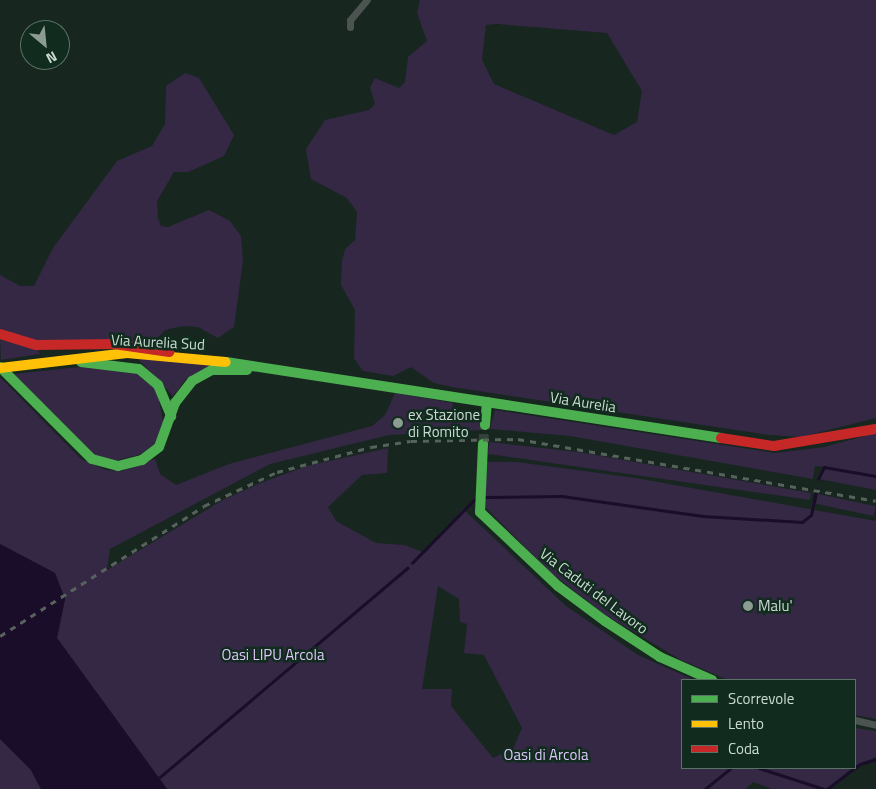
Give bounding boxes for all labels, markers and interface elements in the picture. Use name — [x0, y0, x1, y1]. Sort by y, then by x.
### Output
north arrow — [20, 20, 70, 70]
text: N — [43, 46, 61, 69]
street label: Via Aurelia Sud — [111, 331, 205, 353]
street label: Via Aurelia — [549, 388, 617, 416]
place label: ex Stazione di Romito — [408, 405, 480, 440]
marker: ex Stazione di Romito — [392, 417, 404, 429]
street label: Via Caduti del Lavoro — [536, 544, 652, 638]
place label: Malu' — [758, 597, 793, 615]
marker: Malu' — [742, 600, 754, 612]
park label: Oasi LIPU Arcola — [221, 646, 325, 664]
legend — [681, 679, 856, 769]
text: Scorrevole — [728, 687, 794, 710]
text: Lento — [728, 712, 764, 735]
text: Coda — [728, 737, 759, 760]
park label: Oasi di Arcola — [504, 746, 588, 764]

